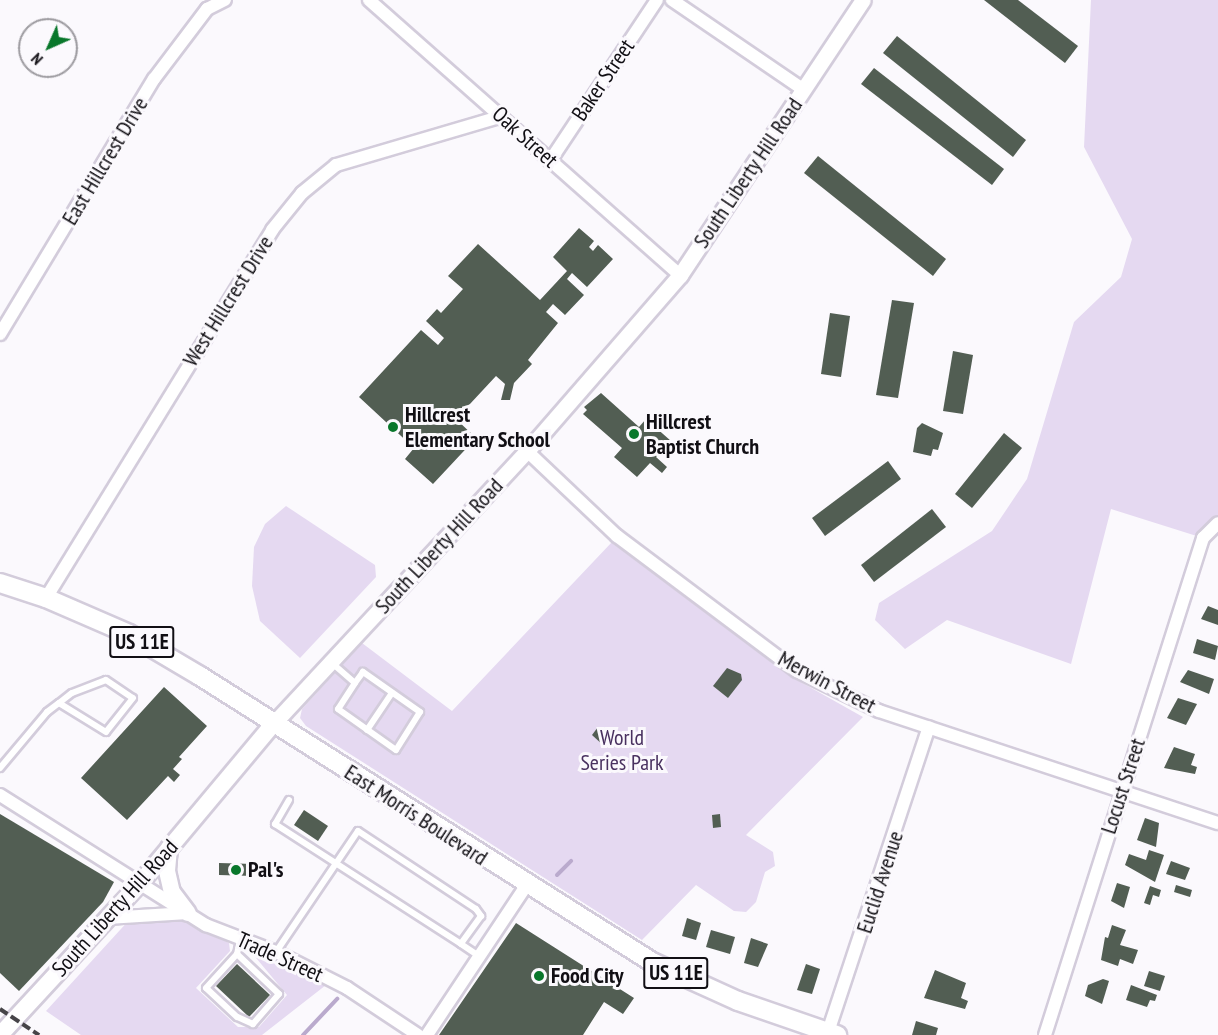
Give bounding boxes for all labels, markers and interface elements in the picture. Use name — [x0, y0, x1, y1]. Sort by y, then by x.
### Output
north arrow — [18, 18, 78, 78]
street label: Baker Street — [566, 34, 640, 126]
text: N — [27, 49, 47, 69]
street label: East Hillcrest Drive — [57, 92, 153, 230]
street label: South Liberty Hill Road — [688, 93, 808, 253]
street label: Oak Street — [487, 101, 563, 173]
street label: West Hillcrest Drive — [177, 231, 279, 371]
place label: Hillcrest Elementary School — [405, 401, 551, 452]
place label: Hillcrest Baptist Church — [646, 408, 759, 460]
marker: Hillcrest Elementary School — [386, 420, 400, 434]
marker: Hillcrest Baptist Church — [627, 427, 641, 441]
street label: South Liberty Hill Road — [369, 473, 509, 619]
road number: US 11E — [109, 624, 175, 660]
street label: Merwin Street — [774, 645, 880, 719]
park label: World Series Park — [580, 724, 664, 776]
street label: Locust Street — [1095, 735, 1151, 837]
street label: East Morris Boulevard — [340, 759, 492, 871]
street label: Euclid Avenue — [851, 827, 909, 937]
street label: South Liberty Hill Road — [46, 834, 184, 982]
place label: Pal's — [248, 857, 284, 883]
marker: Pal's — [229, 863, 243, 877]
street label: Trade Street — [233, 926, 327, 988]
road number: US 11E — [643, 955, 709, 991]
place label: Food City — [551, 963, 624, 989]
marker: Food City — [532, 969, 546, 983]

